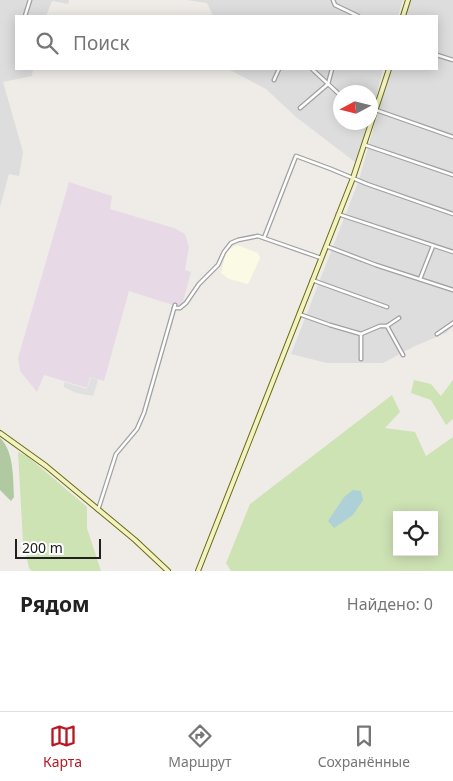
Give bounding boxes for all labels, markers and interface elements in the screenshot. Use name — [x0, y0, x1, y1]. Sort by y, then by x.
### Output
search box — [15, 15, 438, 70]
icon: search — [33, 29, 61, 57]
text: Поиск — [73, 30, 129, 56]
north arrow — [333, 85, 378, 130]
map controls — [393, 511, 438, 556]
button: locate — [393, 511, 438, 556]
scale bar — [15, 536, 101, 559]
text: 200 m — [22, 538, 63, 557]
text: Рядом — [20, 590, 90, 618]
text: Найдено: 0 — [347, 593, 433, 615]
tab: Карта — [43, 722, 82, 771]
tab: Маршрут — [168, 722, 232, 771]
tab: Сохранённые — [318, 722, 410, 771]

